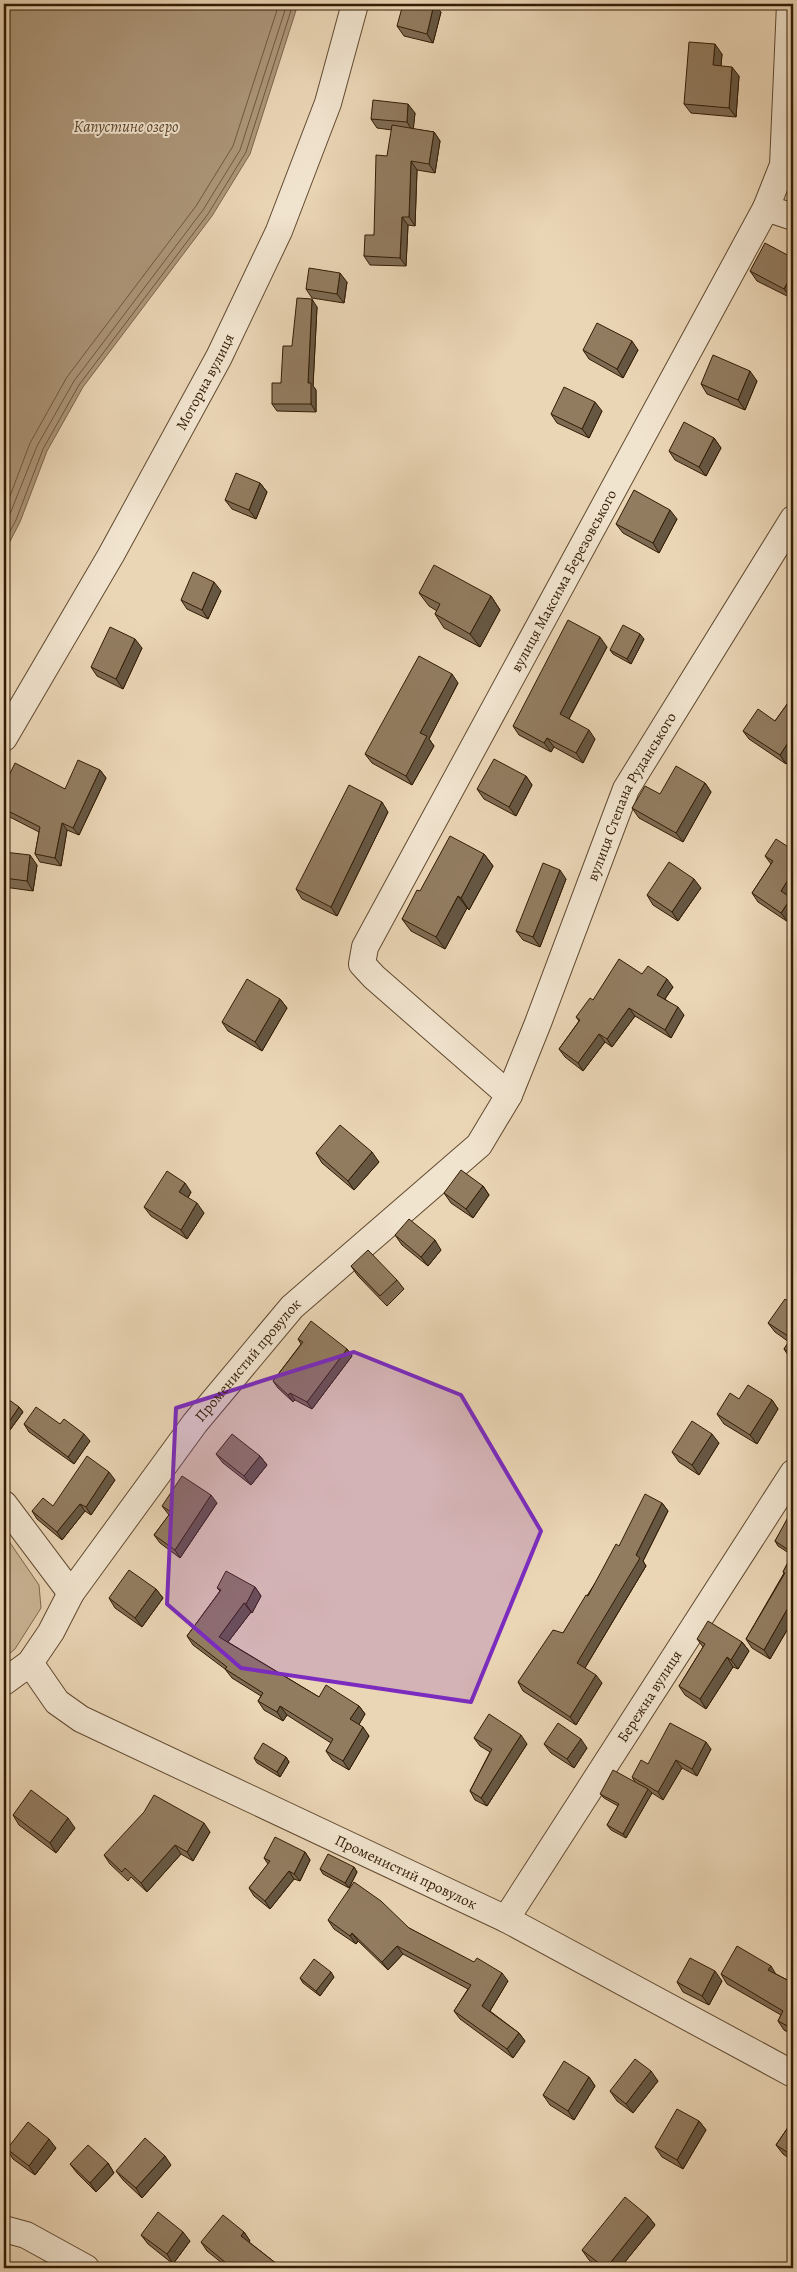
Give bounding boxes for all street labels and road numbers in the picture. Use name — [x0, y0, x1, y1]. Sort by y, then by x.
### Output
street label: Моторна вулиця — [171, 330, 239, 434]
street label: вулиця Максима Березовського — [506, 486, 621, 675]
street label: вулиця Степана Руданського — [582, 708, 681, 884]
street label: Променистий провулок — [190, 1294, 305, 1426]
street label: Бережна вулиця — [612, 1646, 686, 1746]
street label: Променистий провулок — [332, 1830, 481, 1914]

